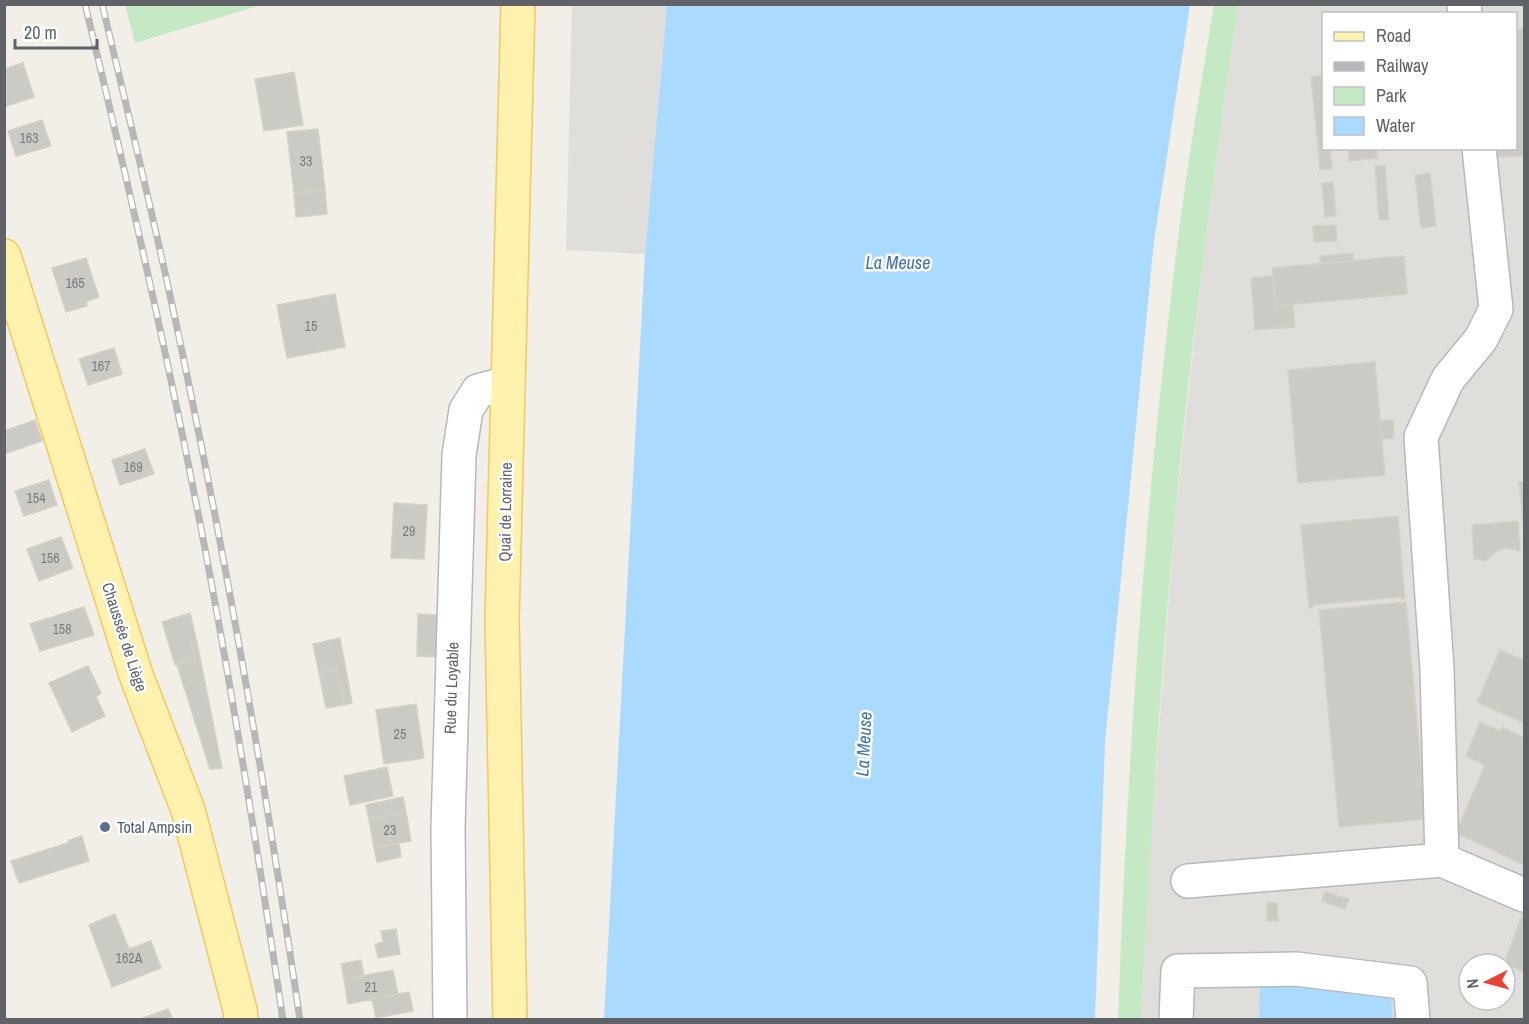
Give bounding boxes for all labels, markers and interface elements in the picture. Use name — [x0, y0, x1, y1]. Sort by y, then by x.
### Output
scale bar — [15, 12, 98, 50]
legend — [1322, 12, 1517, 150]
text: 20 m — [24, 20, 57, 45]
text: Road — [1376, 23, 1411, 48]
text: Railway — [1376, 53, 1429, 78]
text: Park — [1376, 83, 1407, 108]
text: Water — [1376, 113, 1415, 138]
house number: 163 — [19, 129, 39, 147]
house number: 33 — [300, 152, 312, 170]
water label: La Meuse — [866, 250, 930, 275]
house number: 165 — [65, 274, 85, 292]
house number: 15 — [305, 317, 317, 335]
house number: 167 — [91, 357, 111, 375]
house number: 169 — [123, 458, 143, 476]
street label: Quai de Lorraine — [493, 462, 517, 562]
house number: 154 — [26, 489, 46, 507]
house number: 29 — [403, 522, 415, 540]
house number: 156 — [40, 549, 60, 567]
street label: Chaussée de Liège — [97, 579, 153, 695]
house number: 158 — [52, 620, 72, 638]
street label: Rue du Loyable — [438, 642, 464, 734]
water label: La Meuse — [849, 711, 878, 777]
house number: 25 — [394, 725, 406, 743]
place label: Total Ampsin — [117, 816, 192, 838]
marker: Total Ampsin — [98, 820, 112, 834]
house number: 23 — [384, 821, 396, 839]
house number: 162A — [116, 949, 143, 967]
north arrow — [1457, 952, 1517, 1012]
house number: 21 — [365, 978, 378, 996]
text: N — [1461, 978, 1484, 989]

